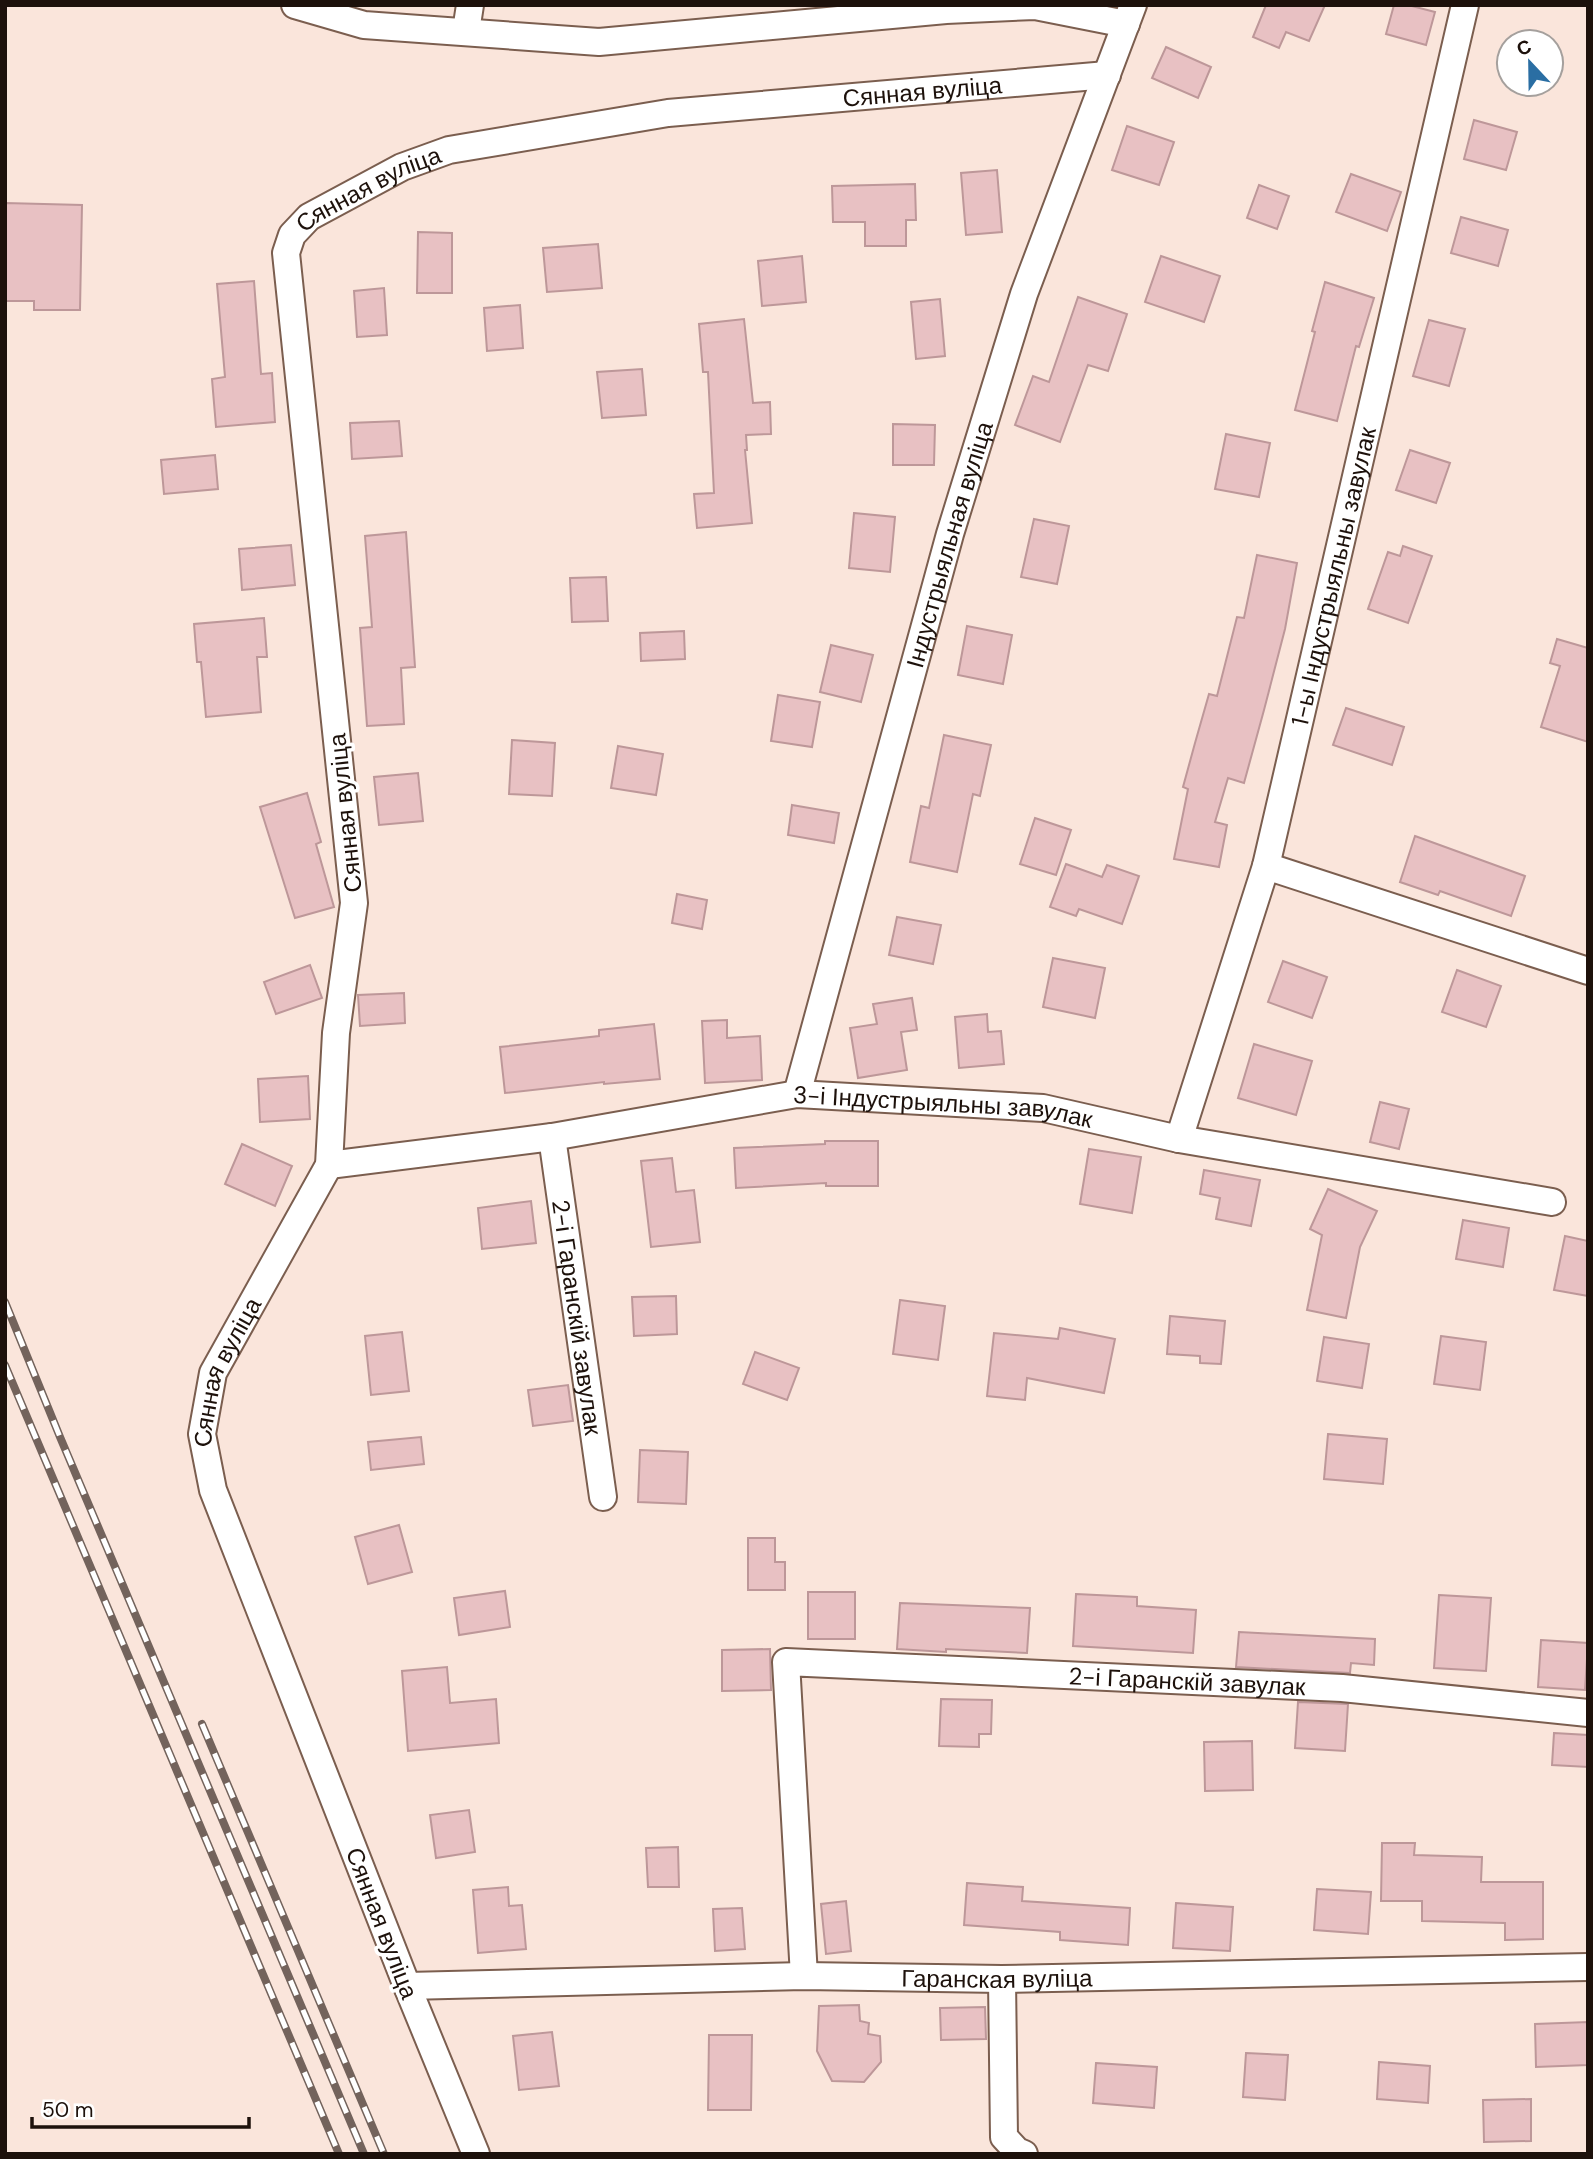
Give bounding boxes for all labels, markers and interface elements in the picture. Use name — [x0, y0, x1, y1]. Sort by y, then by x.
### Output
north arrow — [1495, 28, 1565, 98]
text: С — [1513, 33, 1535, 62]
street label: Сянная вуліца — [841, 69, 1004, 113]
street label: Сянная вуліца — [288, 139, 446, 238]
street label: Індустрыяльная вуліца — [899, 417, 999, 671]
street label: 1-ы Індустрыяльны завулак — [1283, 423, 1383, 729]
street label: Сянная вуліца — [321, 731, 369, 894]
street label: 3-і Індустрыяльны завулак — [792, 1078, 1096, 1134]
street label: 2-і Гаранскій завулак — [546, 1198, 610, 1437]
street label: Сянная вуліца — [186, 1291, 268, 1450]
street label: 2-і Гаранскій завулак — [1068, 1660, 1307, 1702]
street label: Сянная вуліца — [339, 1843, 425, 2004]
street label: Гаранская вуліца — [901, 1962, 1093, 1995]
scale bar — [32, 2086, 248, 2130]
text: 50 m — [42, 2096, 93, 2124]

